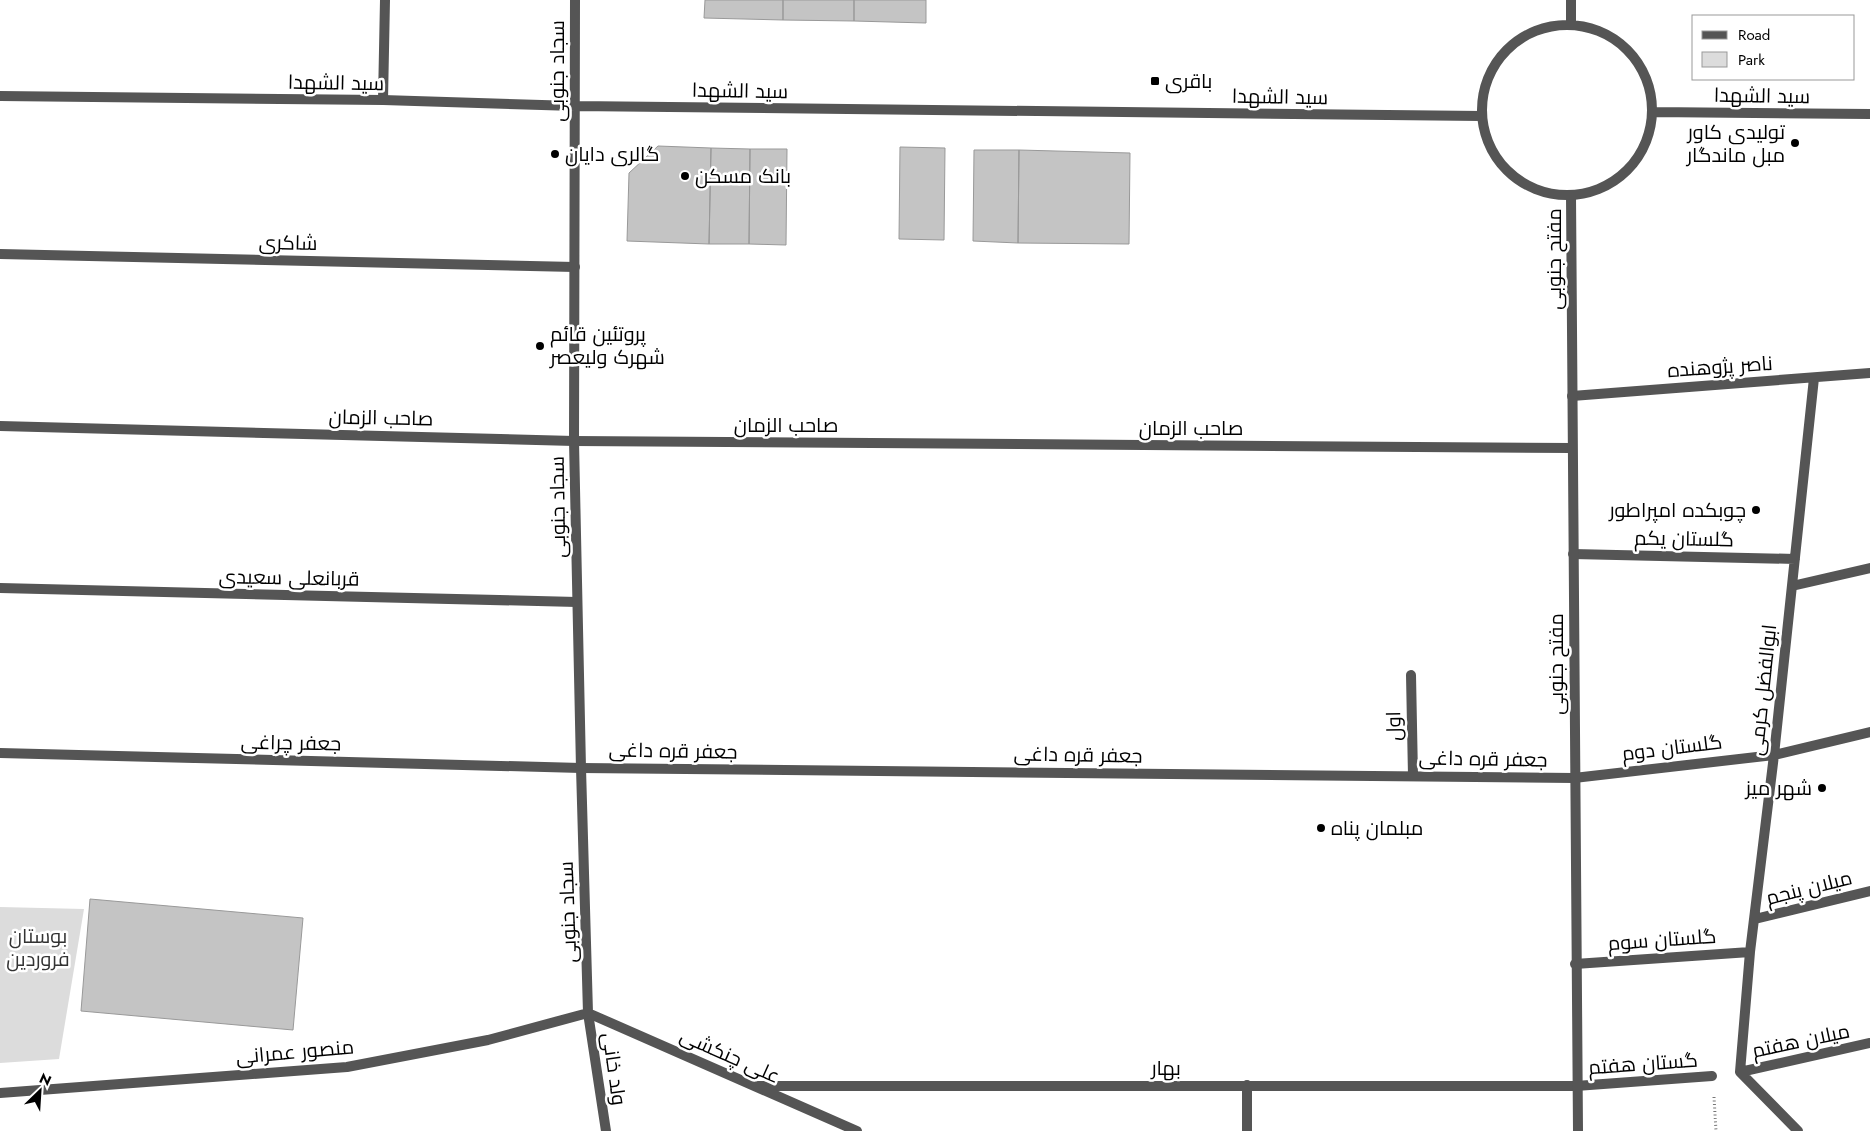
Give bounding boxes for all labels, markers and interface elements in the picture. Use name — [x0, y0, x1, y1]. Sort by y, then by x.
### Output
legend — [1692, 15, 1855, 80]
street label: سجاد جنوبی — [543, 20, 572, 122]
text: Road — [1738, 24, 1770, 46]
text: Park — [1738, 49, 1765, 71]
place label: باقری — [1165, 67, 1212, 96]
street label: سید الشهدا — [288, 68, 384, 98]
marker: باقری — [1149, 75, 1161, 87]
street label: سید الشهدا — [692, 76, 788, 106]
street label: سید الشهدا — [1714, 81, 1810, 111]
street label: سید الشهدا — [1232, 82, 1328, 112]
place label: تولیدی کاور مبل ماندگار — [1686, 118, 1786, 170]
marker: تولیدی کاور مبل ماندگار — [1789, 137, 1801, 149]
place label: گالری دایان — [565, 140, 659, 169]
marker: گالری دایان — [549, 148, 561, 160]
place label: بانک مسکن — [695, 162, 791, 191]
marker: بانک مسکن — [679, 170, 691, 182]
street label: مفتح جنوبی — [1540, 208, 1569, 310]
street label: شاکری — [258, 228, 318, 258]
place label: پروتئین قائم شهرک ولیعصر — [549, 320, 665, 372]
marker: پروتئین قائم شهرک ولیعصر — [534, 340, 546, 352]
street label: ناصر پژوهنده — [1666, 349, 1774, 385]
street label: صاحب الزمان — [328, 403, 434, 433]
street label: صاحب الزمان — [734, 411, 838, 440]
street label: صاحب الزمان — [1139, 414, 1243, 443]
street label: سجاد جنوبی — [543, 456, 573, 558]
place label: چوبکده امپراطور — [1608, 496, 1746, 525]
marker: چوبکده امپراطور — [1750, 504, 1762, 516]
street label: گلستان یکم — [1634, 524, 1734, 554]
street label: قربانعلی سعیدی — [218, 562, 360, 594]
street label: مفتح جنوبی — [1542, 613, 1571, 715]
street label: ابوالفضل کرمی — [1742, 623, 1784, 757]
street label: اول — [1379, 711, 1409, 741]
street label: گلستان دوم — [1620, 727, 1724, 769]
street label: جعفر چراغی — [240, 728, 342, 758]
street label: جعفر قره داغی — [608, 735, 738, 767]
street label: جعفر قره داغی — [1013, 739, 1143, 771]
street label: جعفر قره داغی — [1418, 743, 1548, 775]
place label: شهر میز — [1745, 774, 1812, 803]
marker: شهر میز — [1816, 782, 1828, 794]
place label: مبلمان پناه — [1331, 814, 1423, 843]
marker: مبلمان پناه — [1315, 822, 1327, 834]
street label: سجاد جنوبی — [552, 861, 584, 963]
street label: میلان پنجم — [1763, 863, 1855, 913]
park label: بوستان فروردین — [6, 922, 70, 974]
street label: گلستان سوم — [1607, 922, 1717, 958]
street label: میلان هفتم — [1749, 1017, 1853, 1065]
street label: علی چنکشی — [675, 1021, 785, 1091]
street label: ولد خانی — [595, 1031, 633, 1107]
street label: منصور عمرانی — [235, 1032, 355, 1072]
street label: گستان هفتم — [1587, 1046, 1699, 1082]
street label: بهار — [1150, 1054, 1181, 1083]
north arrow — [15, 1066, 65, 1116]
text: N — [36, 1068, 55, 1091]

